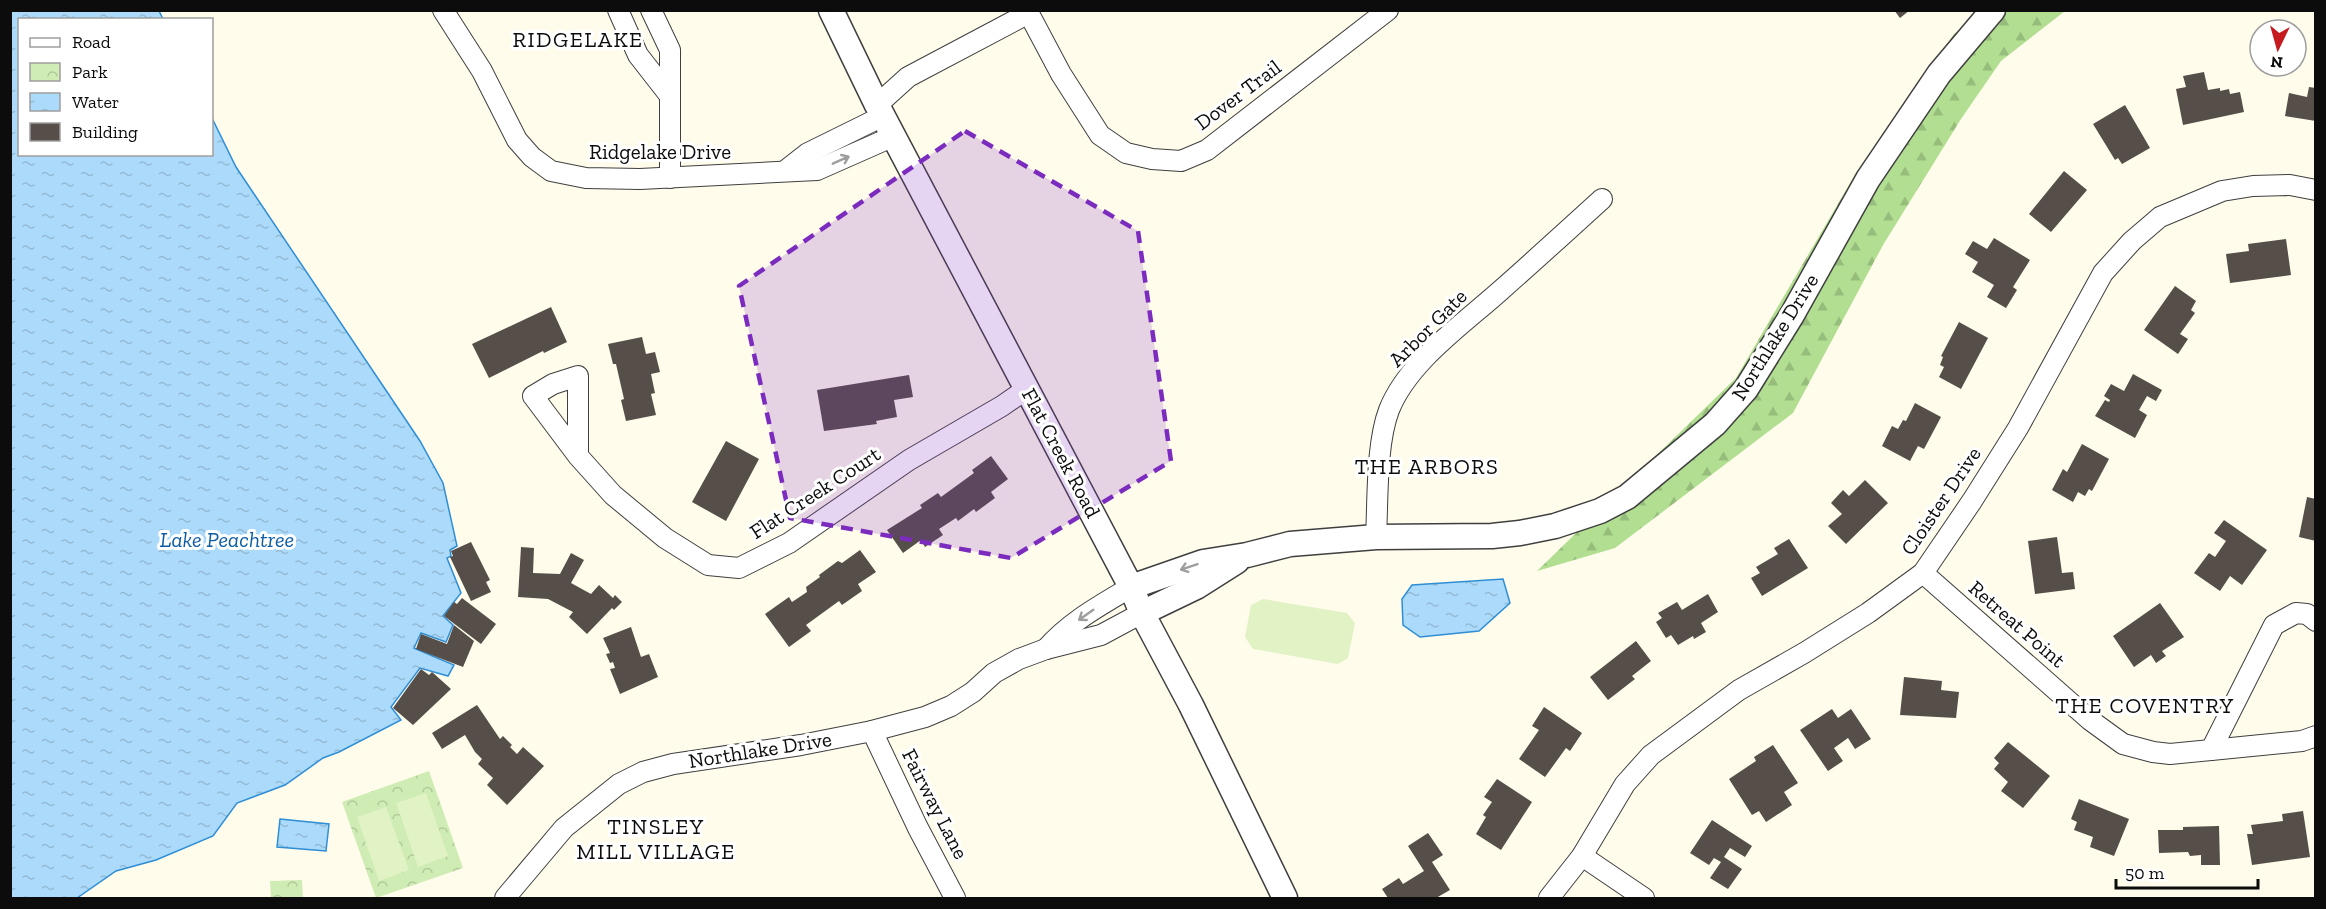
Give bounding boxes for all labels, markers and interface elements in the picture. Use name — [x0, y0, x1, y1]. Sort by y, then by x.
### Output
legend — [18, 18, 213, 156]
north arrow — [2248, 18, 2308, 78]
district label: RIDGELAKE — [512, 26, 644, 53]
text: Road — [72, 31, 111, 53]
text: N — [2270, 52, 2284, 72]
street label: Dover Trail — [1190, 54, 1286, 135]
text: Park — [72, 61, 108, 83]
text: Water — [72, 91, 119, 113]
text: Building — [72, 121, 138, 143]
street label: Ridgelake Drive — [589, 139, 731, 164]
one-way arrow — [831, 153, 849, 165]
street label: Northlake Drive — [1726, 269, 1824, 405]
street label: Arbor Gate — [1383, 283, 1472, 372]
street label: Flat Creek Road — [1017, 384, 1106, 522]
street label: Flat Creek Court — [745, 441, 885, 544]
street label: Cloister Drive — [1895, 442, 1986, 560]
district label: THE ARBORS — [1355, 453, 1499, 480]
water label: Lake Peachtree — [160, 526, 294, 553]
one-way arrow — [1180, 562, 1199, 573]
street label: Retreat Point — [1964, 575, 2071, 672]
one-way arrow — [1078, 609, 1095, 621]
district label: THE COVENTRY — [2055, 692, 2235, 719]
street label: Northlake Drive — [687, 726, 833, 773]
street label: Fairway Lane — [897, 744, 974, 863]
district label: TINSLEY MILL VILLAGE — [576, 813, 736, 865]
scale bar — [2116, 852, 2258, 890]
text: 50 m — [2125, 862, 2165, 884]

